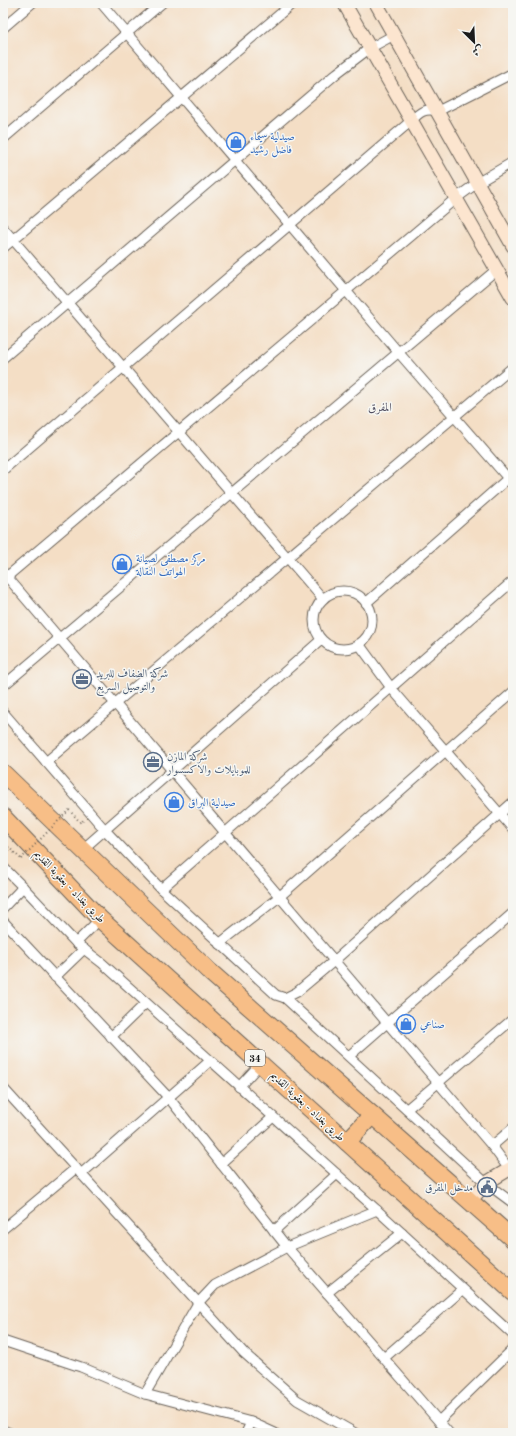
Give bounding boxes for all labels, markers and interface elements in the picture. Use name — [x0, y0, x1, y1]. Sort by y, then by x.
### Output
north arrow — [454, 22, 494, 62]
text: ش — [470, 43, 485, 57]
shop icon: صيدلية سيماء فاضل رشيد — [225, 131, 247, 153]
place label: صيدلية سيماء فاضل رشيد — [250, 132, 295, 158]
district label: المفرق — [368, 402, 392, 415]
place label: مركز مصطفى لصيانة الهواتف النقالة — [135, 552, 206, 578]
shop icon: مركز مصطفى لصيانة الهواتف النقالة — [111, 553, 133, 575]
place label: شركة الضفاف للبريد والتوصيل السريع — [96, 666, 168, 696]
office icon: شركة الضفاف للبريد والتوصيل السريع — [71, 668, 93, 690]
place label: شركة المازن للموبايلات والاكسسوار — [166, 749, 251, 776]
office icon: شركة المازن للموبايلات والاكسسوار — [142, 751, 164, 773]
shop icon: صيدلية البراق — [163, 791, 185, 813]
place label: صيدلية البراق — [188, 798, 236, 809]
street label: طريق بغداد - بعقوبة القديم — [29, 848, 106, 928]
shop icon: صناعي — [395, 1013, 417, 1035]
place label: صناعي — [420, 1020, 445, 1033]
road number: 34 — [245, 1050, 265, 1066]
street label: طريق بغداد - بعقوبة القديم — [266, 1070, 346, 1146]
public building icon: مدخل المفرق — [476, 1176, 498, 1198]
place label: مدخل المفرق — [425, 1183, 473, 1196]

